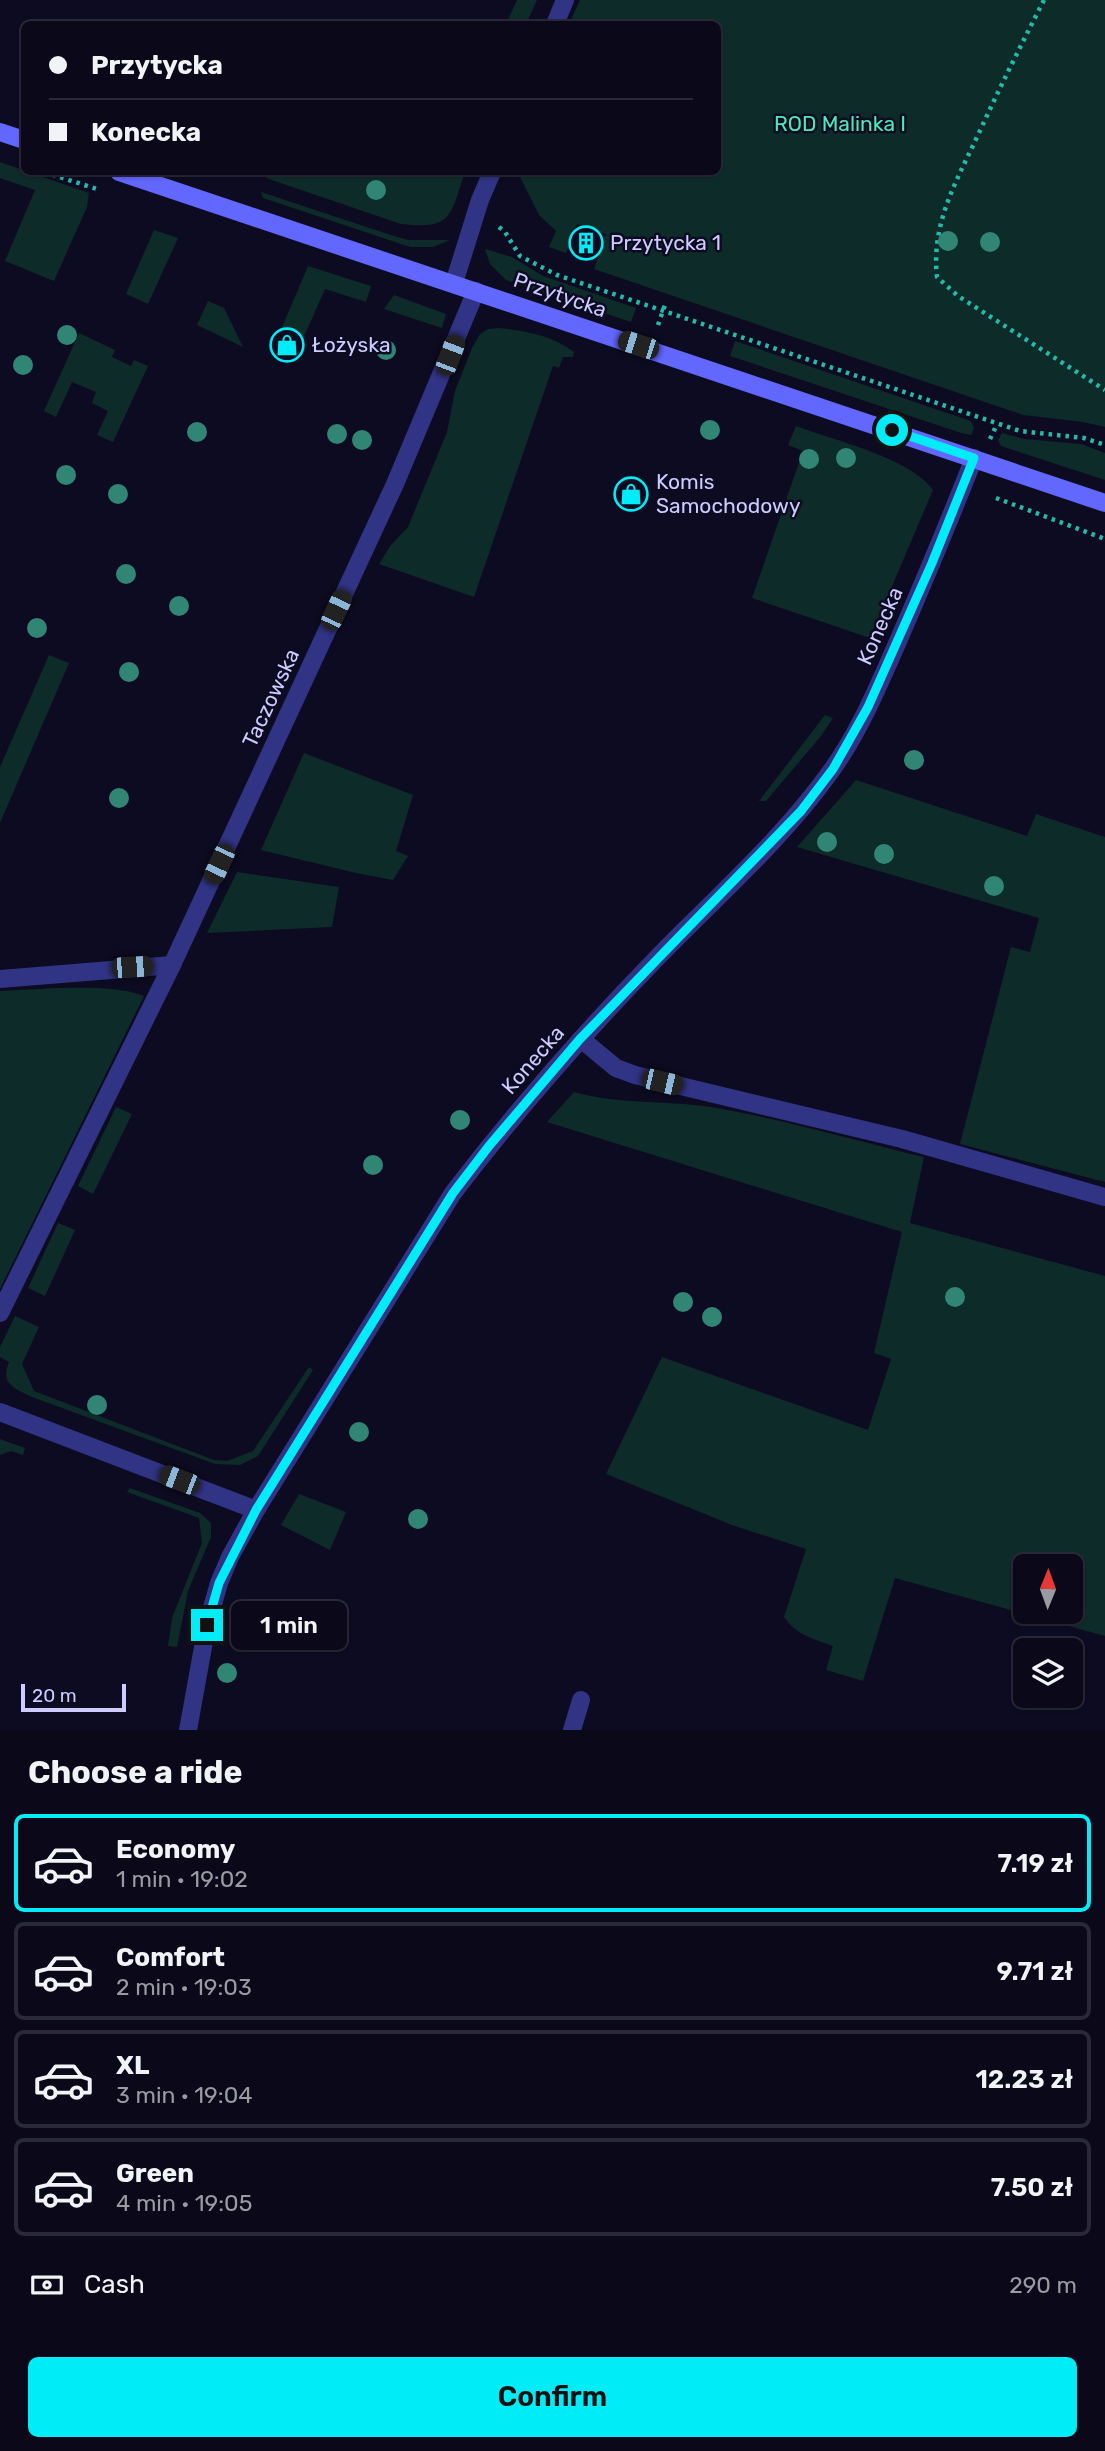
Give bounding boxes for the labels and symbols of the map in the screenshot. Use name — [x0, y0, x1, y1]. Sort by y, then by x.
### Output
park label: ROD Malinka I — [774, 111, 906, 136]
building icon: Przytycka 1 — [567, 224, 605, 262]
place label: Przytycka 1 — [610, 230, 721, 255]
street label: Przytycka — [510, 267, 610, 322]
shop icon: Łożyska — [268, 326, 306, 364]
car — [615, 329, 662, 361]
place label: Łożyska — [312, 332, 391, 357]
car — [433, 332, 468, 378]
route start — [876, 414, 908, 446]
place label: Komis Samochodowy — [656, 469, 801, 518]
shop icon: Komis Samochodowy — [612, 475, 650, 513]
street label: Konecka — [851, 583, 908, 669]
car — [318, 587, 355, 633]
street label: Taczowska — [237, 645, 304, 751]
car — [201, 841, 238, 887]
car — [111, 955, 154, 979]
street label: Konecka — [496, 1020, 569, 1099]
car — [640, 1067, 685, 1097]
car — [156, 1463, 203, 1497]
north arrow — [1013, 1554, 1083, 1624]
callout: 1 min — [232, 1600, 347, 1650]
route end — [191, 1609, 223, 1641]
scale bar — [21, 1681, 126, 1713]

